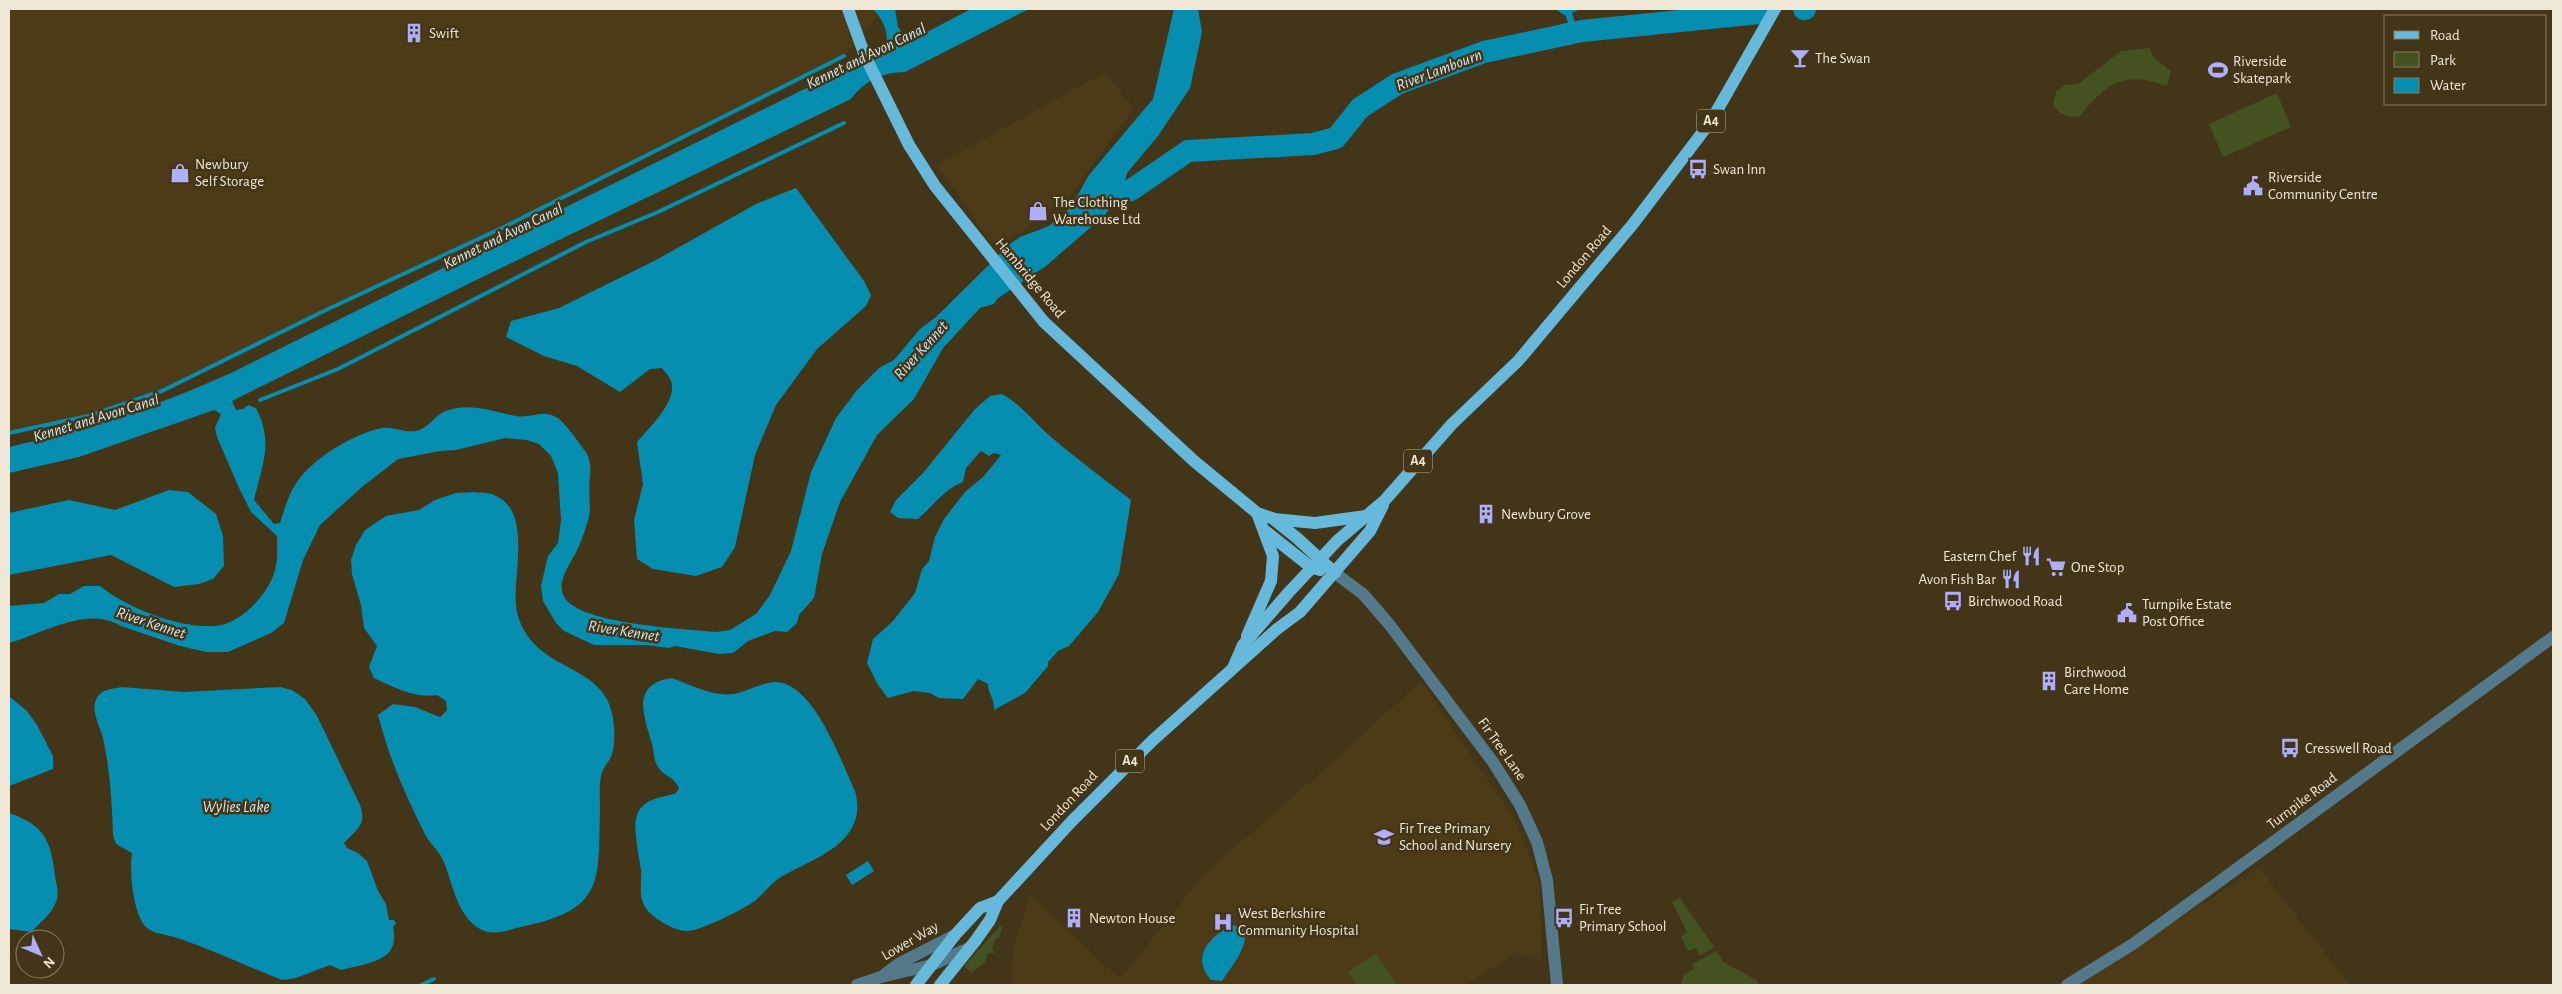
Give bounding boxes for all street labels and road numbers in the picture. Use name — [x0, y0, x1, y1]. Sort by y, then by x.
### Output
road number: A4 — [1697, 110, 1725, 132]
street label: London Road — [1554, 223, 1614, 291]
street label: Hambridge Road — [992, 235, 1068, 321]
road number: A4 — [1404, 450, 1432, 472]
street label: Fir Tree Lane — [1475, 715, 1529, 783]
road number: A4 — [1116, 749, 1144, 772]
street label: London Road — [1038, 768, 1101, 834]
street label: Turnpike Road — [2264, 770, 2340, 832]
street label: Lower Way — [879, 918, 942, 963]

